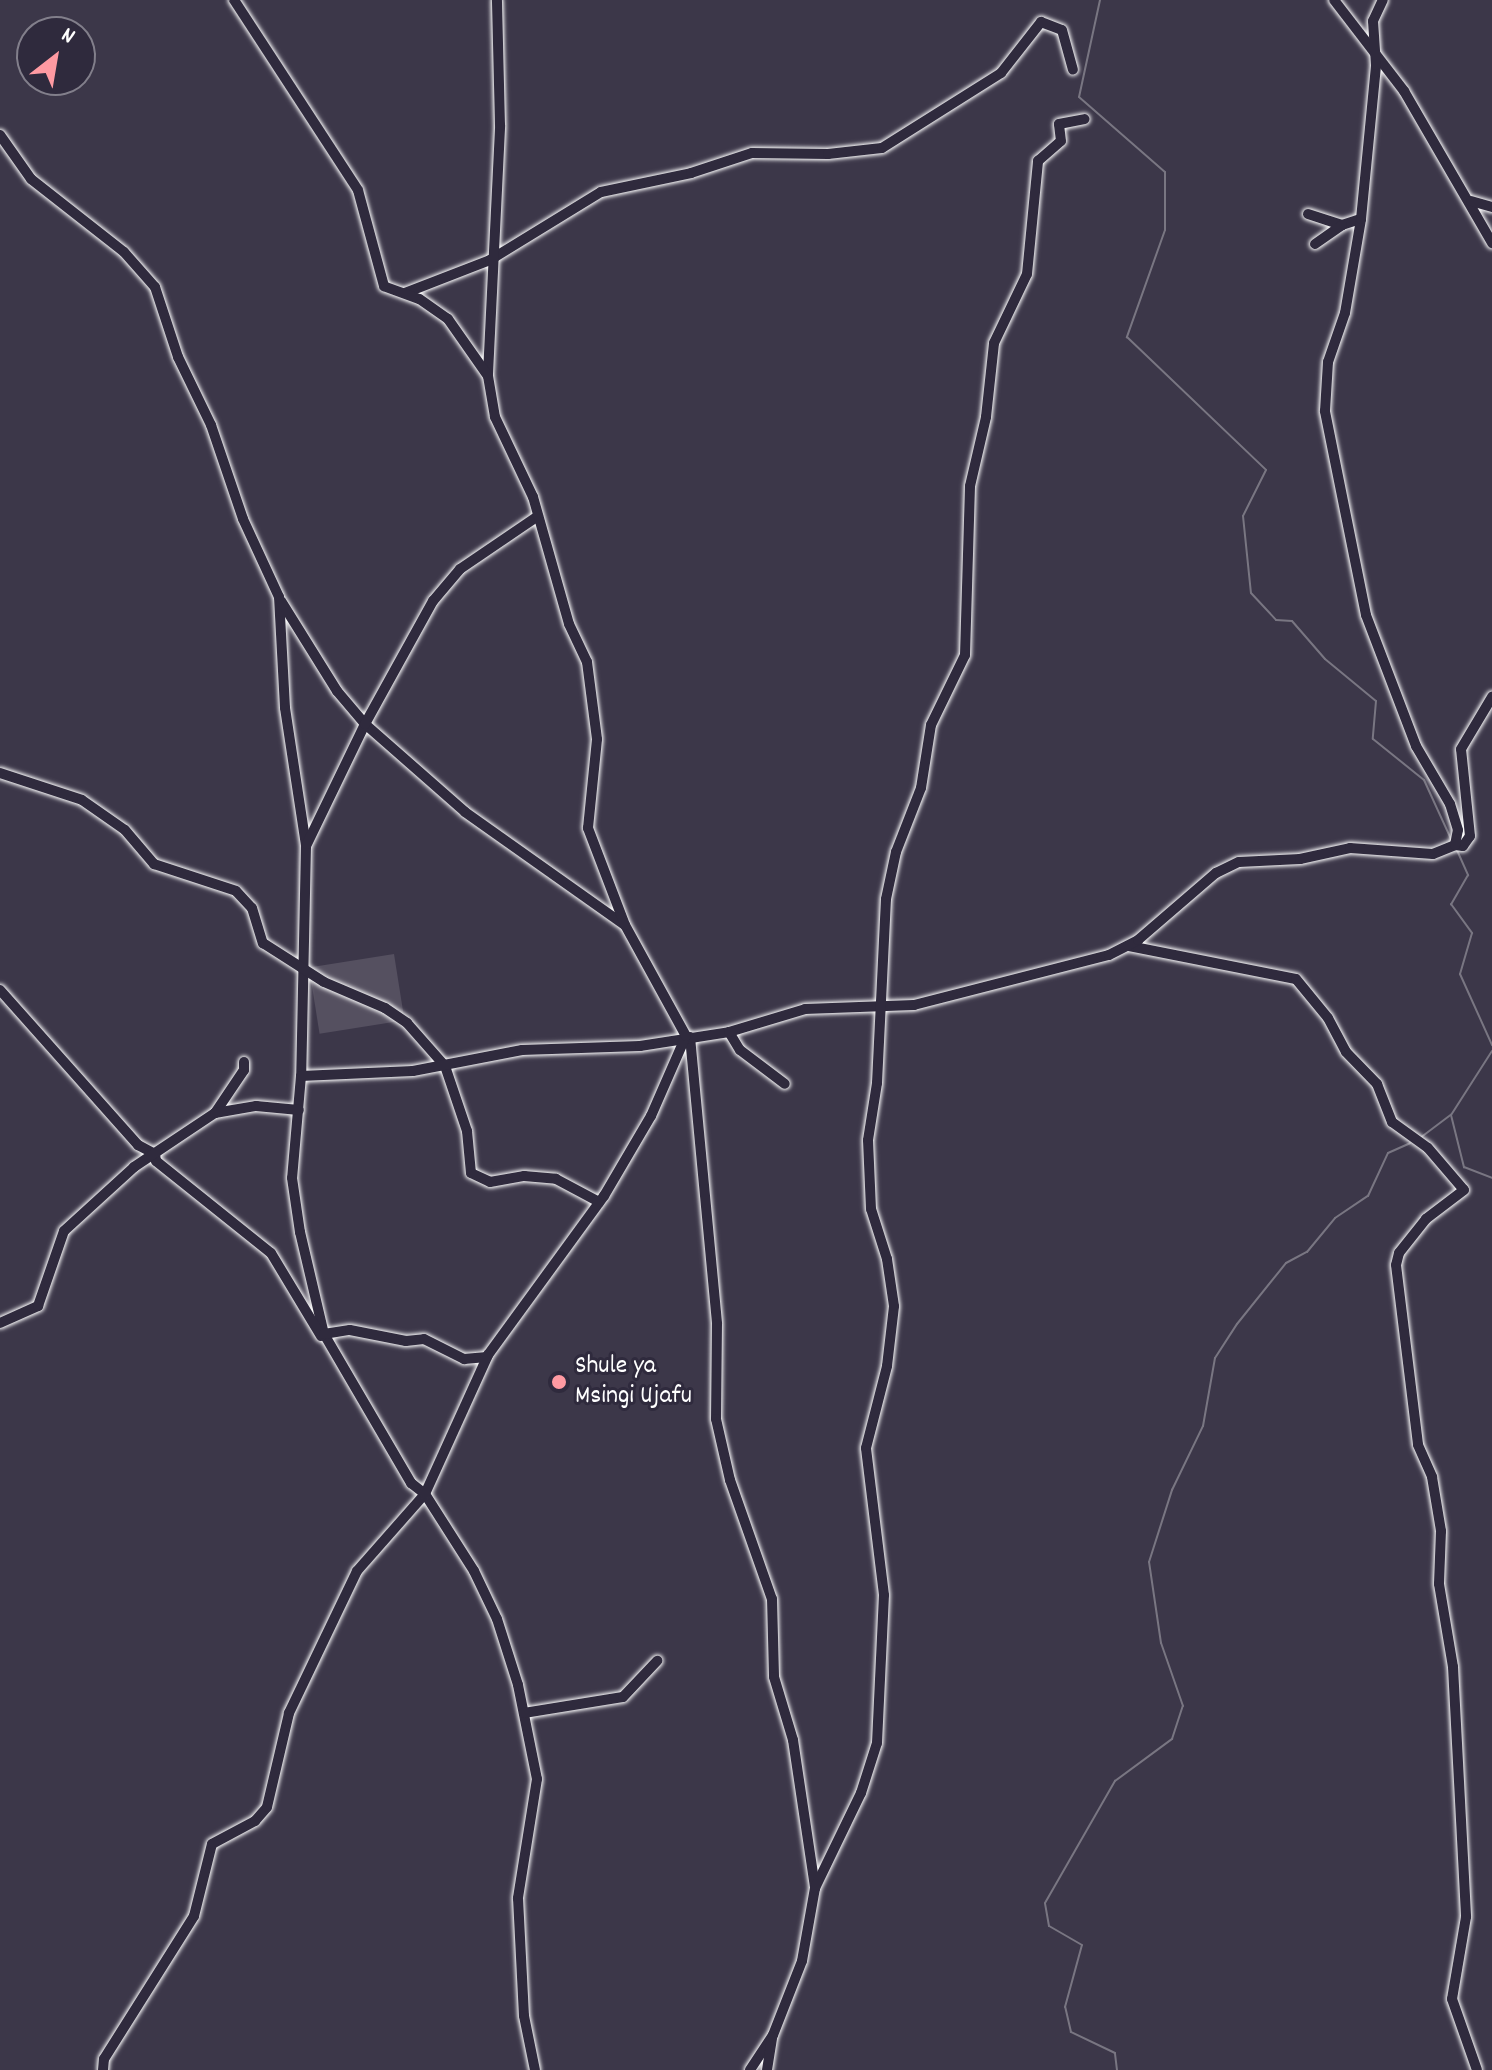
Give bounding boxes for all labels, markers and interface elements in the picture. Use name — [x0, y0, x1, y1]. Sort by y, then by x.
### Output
north arrow — [16, 16, 96, 96]
text: N — [55, 21, 80, 53]
place label: Shule ya Msingi Ujafu — [575, 1351, 692, 1412]
marker: Shule ya Msingi Ujafu — [550, 1373, 568, 1391]

